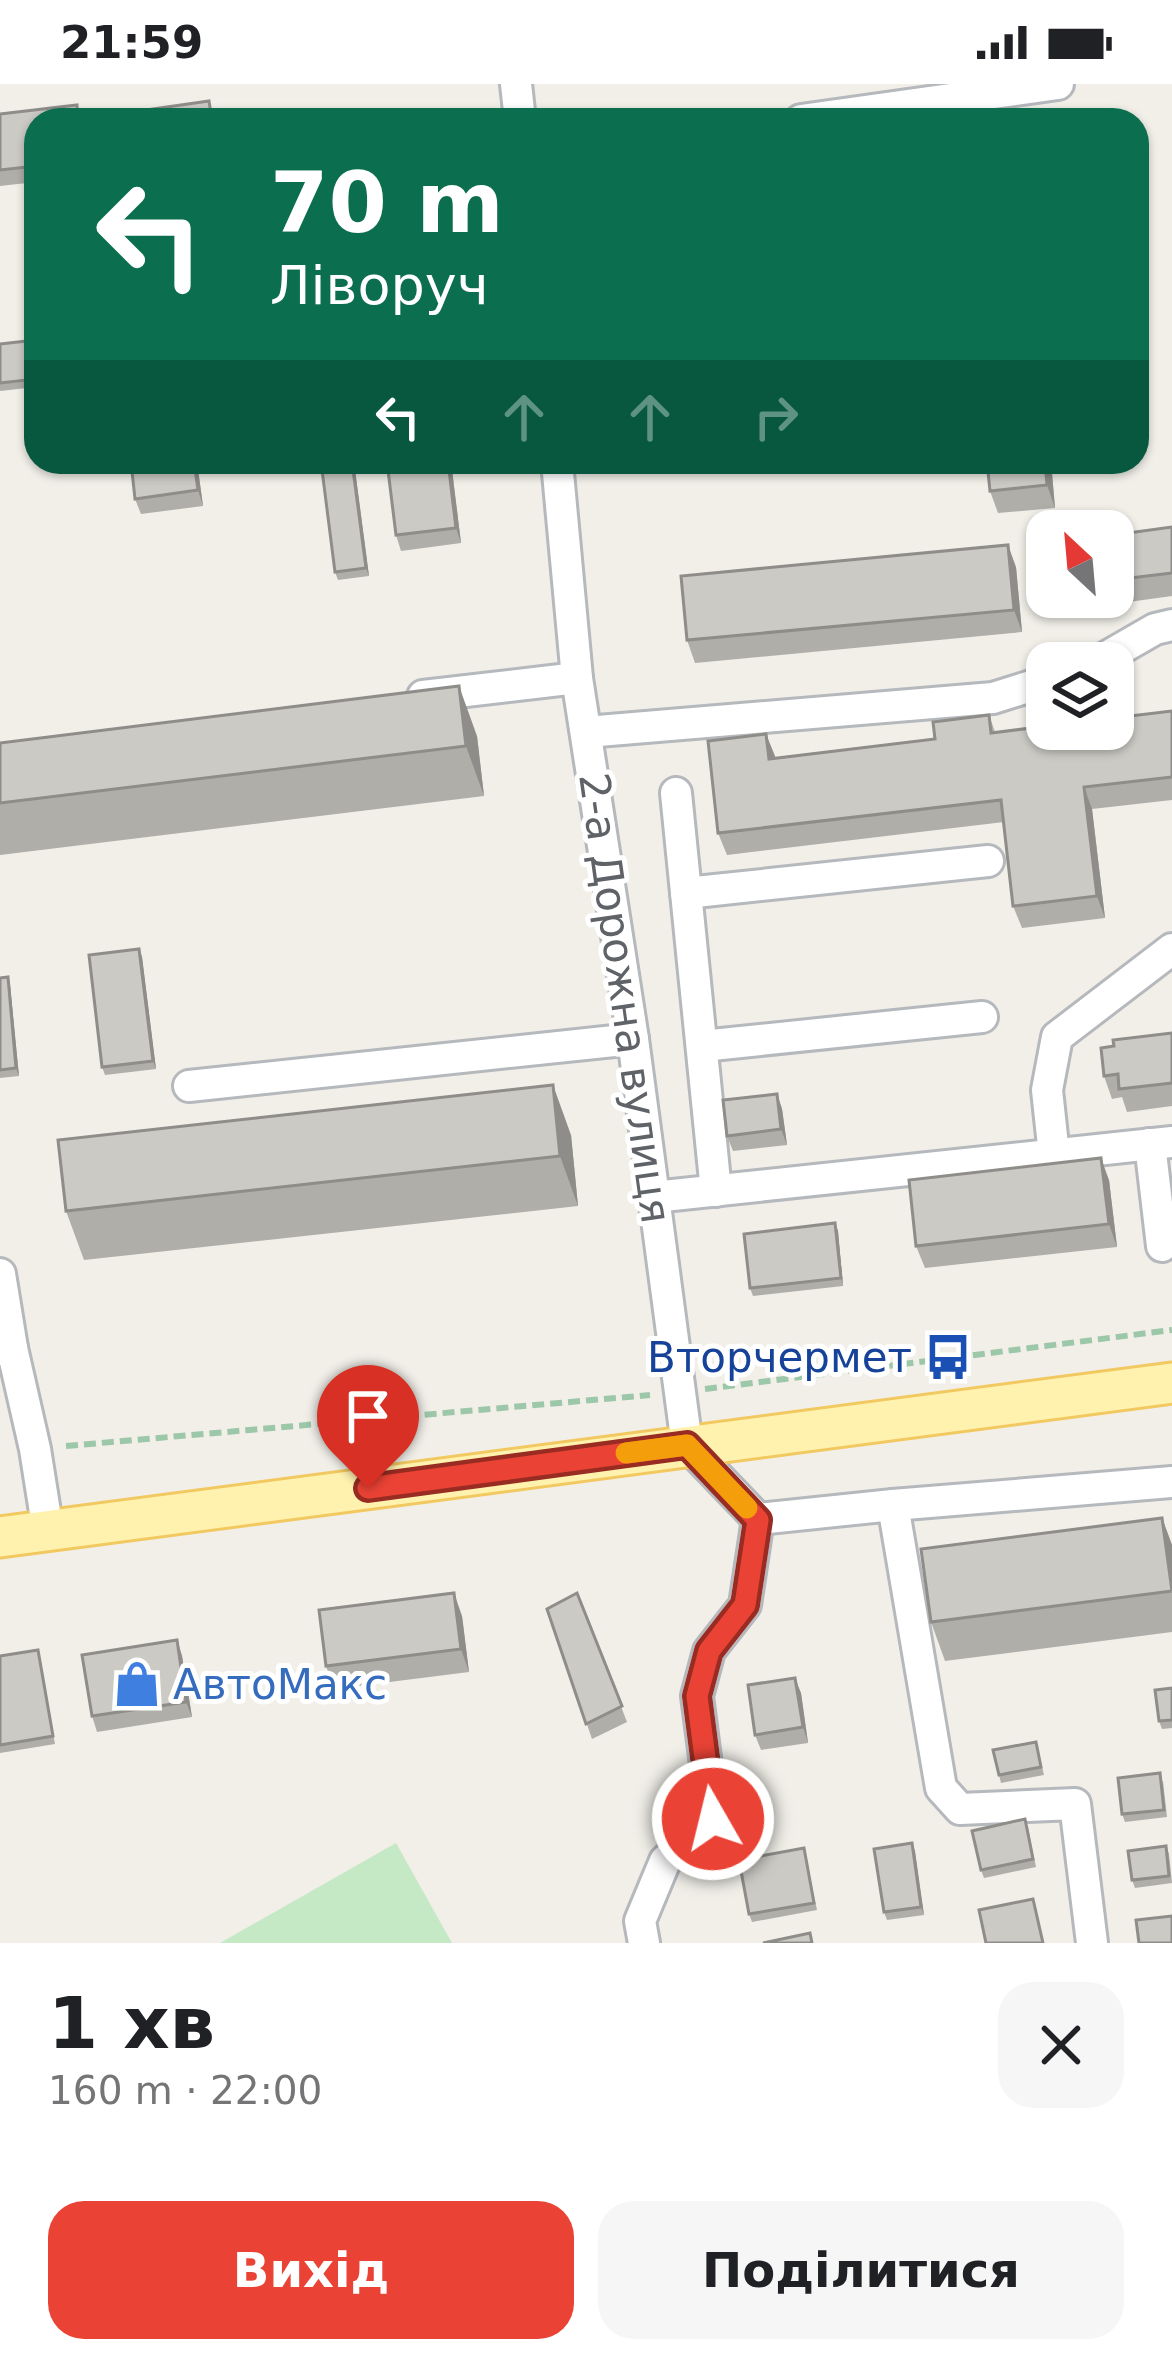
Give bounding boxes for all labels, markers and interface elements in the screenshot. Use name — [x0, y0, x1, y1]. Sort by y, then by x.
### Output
text: 21:59 — [60, 16, 203, 69]
text: 70 m — [270, 154, 504, 252]
icon: left — [72, 156, 228, 312]
text: Ліворуч — [270, 254, 489, 317]
icon: left — [365, 384, 431, 450]
icon: ahead — [491, 384, 557, 450]
icon: ahead — [617, 384, 683, 450]
icon: right — [743, 384, 809, 450]
north arrow — [1026, 510, 1134, 618]
map controls — [1026, 510, 1134, 750]
button: layers — [1026, 642, 1134, 750]
street label: 2-а Дорожна вулиця — [569, 770, 681, 1226]
bus stop icon: Вторчермет — [923, 1332, 973, 1382]
place label: Вторчермет — [647, 1333, 912, 1382]
pin — [317, 1365, 419, 1488]
icon: arrive — [335, 1383, 401, 1449]
shop icon: АвтоМакс — [112, 1659, 162, 1709]
place label: АвтоМакс — [173, 1660, 387, 1709]
position arrow — [650, 1756, 776, 1882]
text: 1 хв — [48, 1981, 215, 2065]
button: close — [998, 1982, 1124, 2108]
text: 160 m · 22:00 — [48, 2068, 322, 2113]
button: Вихід — [48, 2201, 574, 2339]
button: Поділитися — [598, 2201, 1124, 2339]

